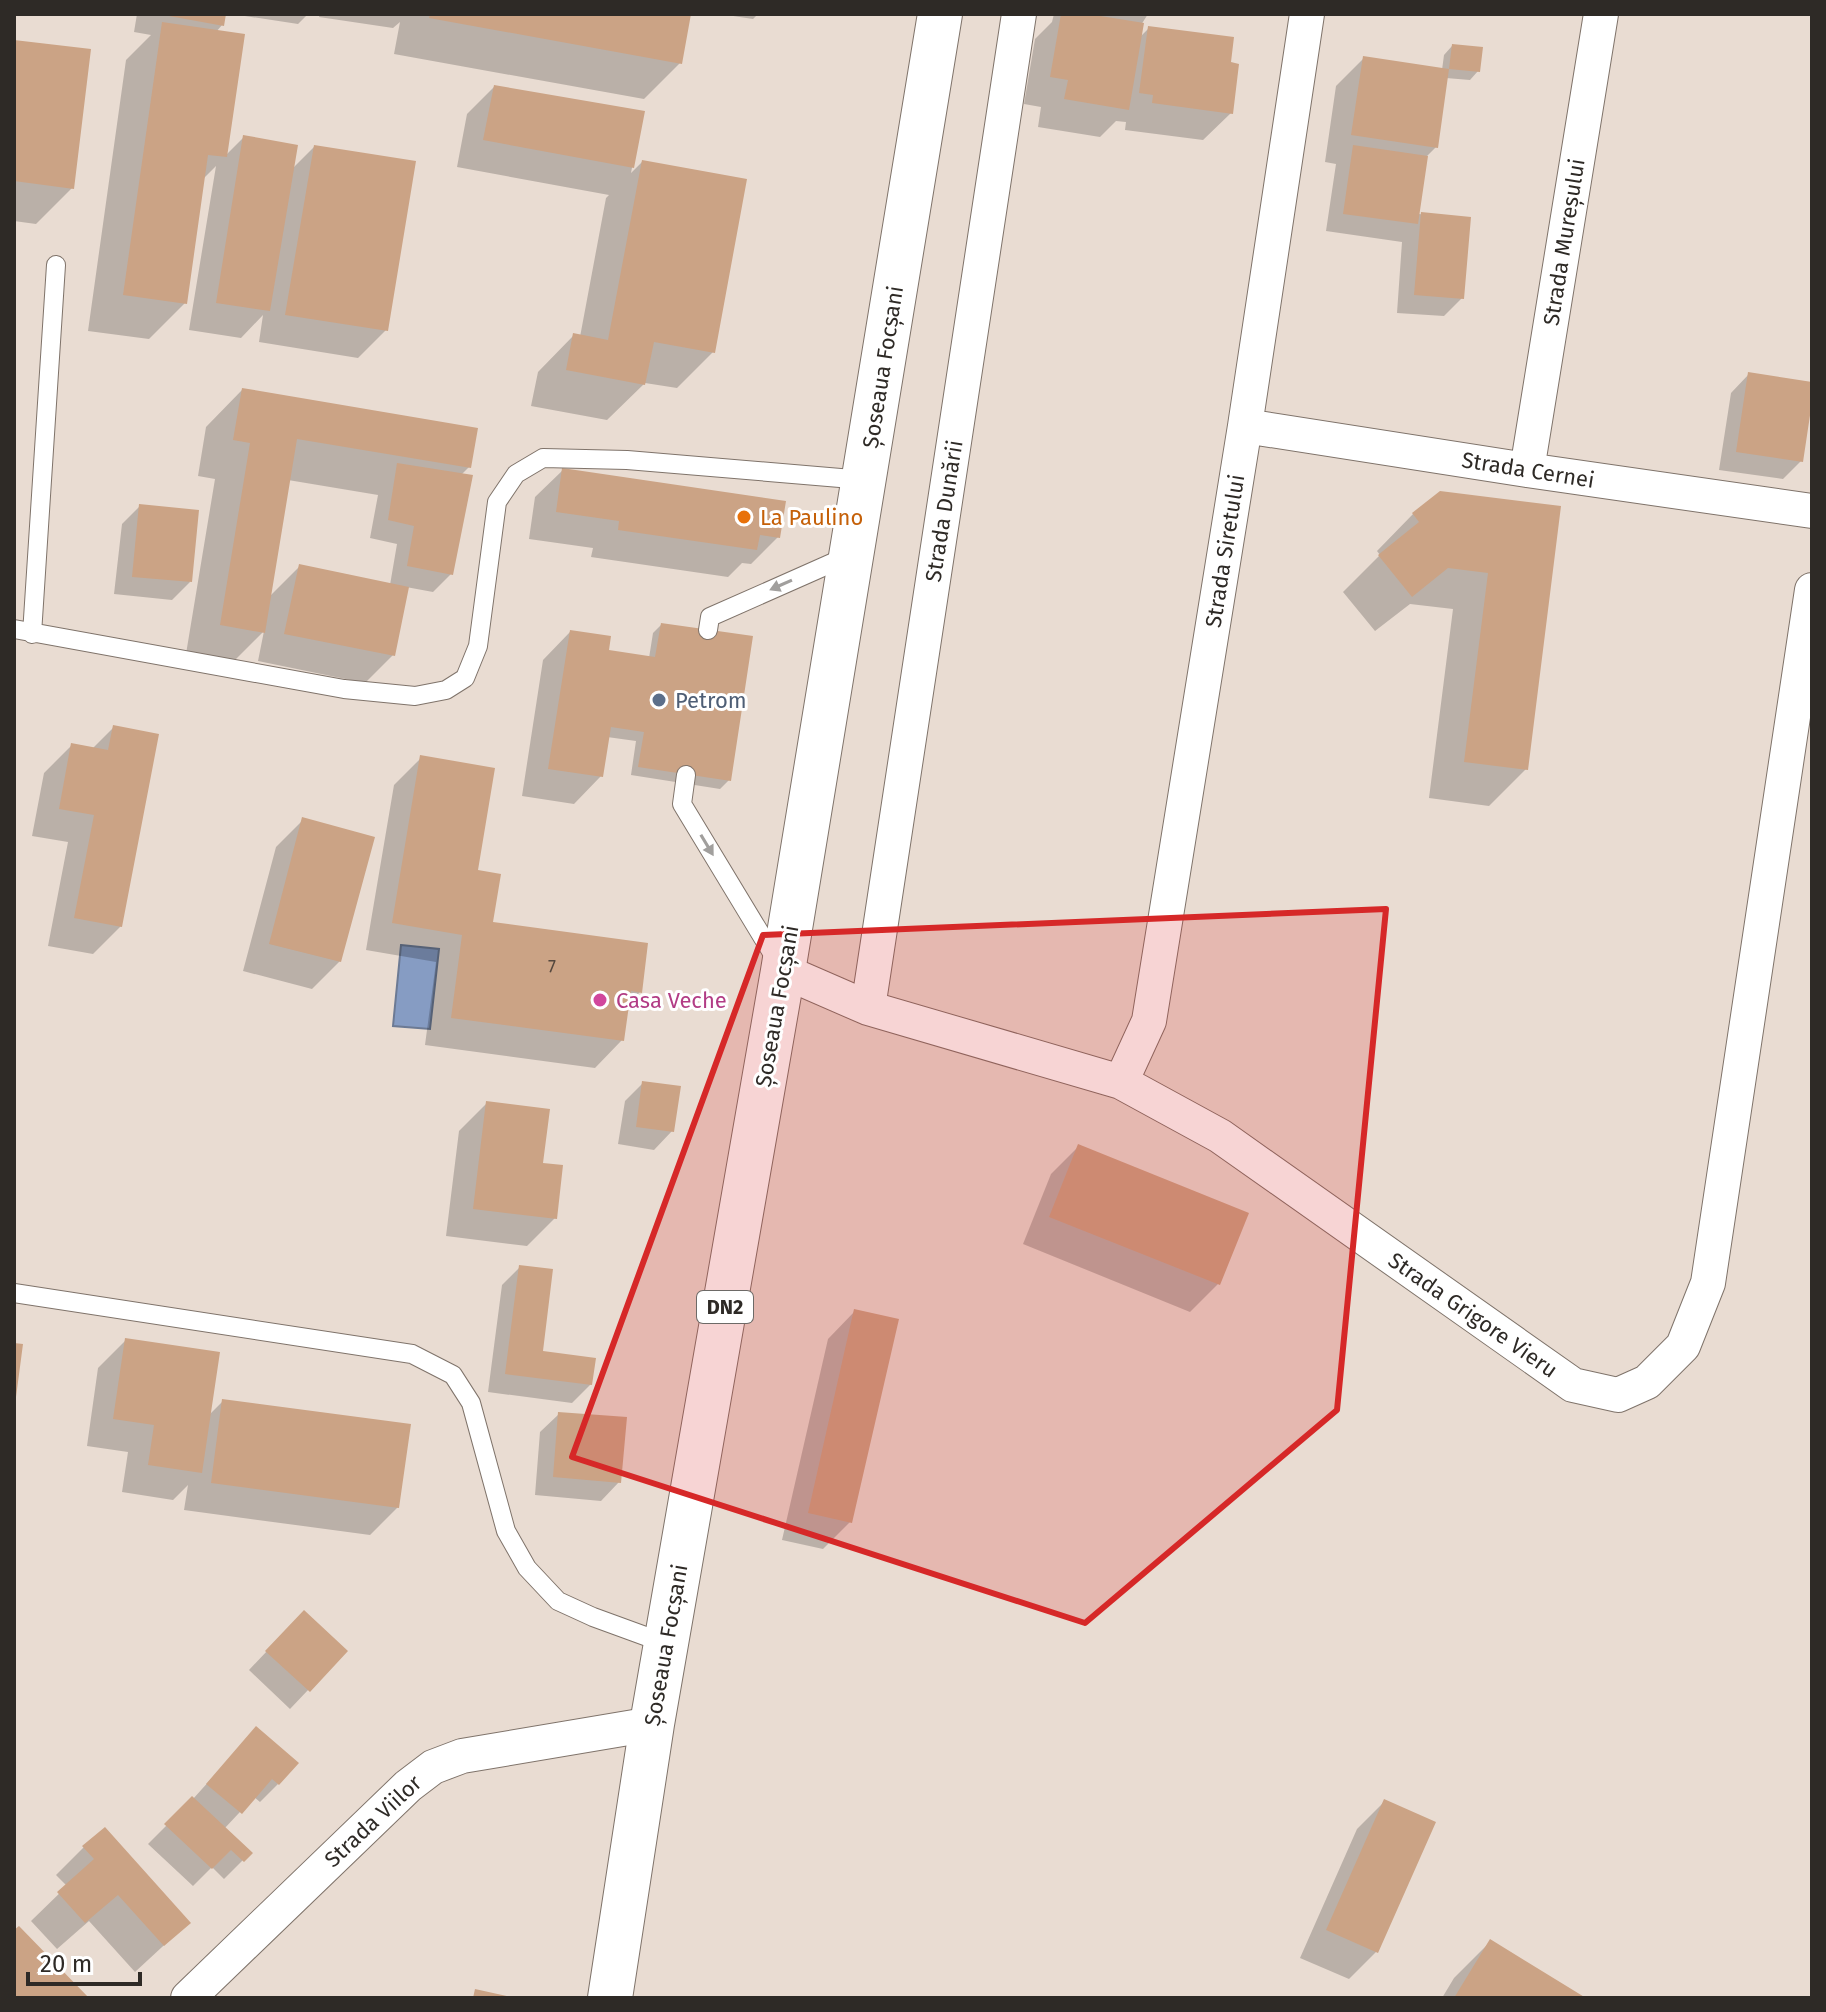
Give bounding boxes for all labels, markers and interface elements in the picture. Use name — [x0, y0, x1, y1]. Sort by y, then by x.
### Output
street label: Strada Mureșului — [1537, 156, 1591, 328]
street label: Șoseaua Focșani — [857, 284, 909, 450]
street label: Strada Dunării — [919, 438, 969, 584]
street label: Strada Cernei — [1460, 446, 1596, 494]
street label: Strada Siretului — [1200, 472, 1250, 630]
place label: La Paulino — [760, 504, 863, 531]
marker: La Paulino — [735, 508, 753, 526]
one-way arrow — [769, 579, 793, 592]
place label: Petrom — [675, 687, 747, 714]
marker: Petrom — [650, 691, 668, 709]
one-way arrow — [699, 834, 713, 856]
street label: Șoseaua Focșani — [749, 923, 805, 1089]
house number: 7 — [548, 956, 556, 978]
place label: Casa Veche — [616, 987, 727, 1014]
marker: Casa Veche — [591, 991, 609, 1009]
street label: Strada Grigore Vieru — [1383, 1246, 1563, 1384]
road number: DN2 — [697, 1291, 753, 1323]
street label: Șoseaua Focșani — [638, 1562, 694, 1728]
street label: Strada Viilor — [319, 1769, 428, 1873]
scale bar — [28, 1936, 140, 1986]
text: 20 m — [40, 1950, 92, 1978]

